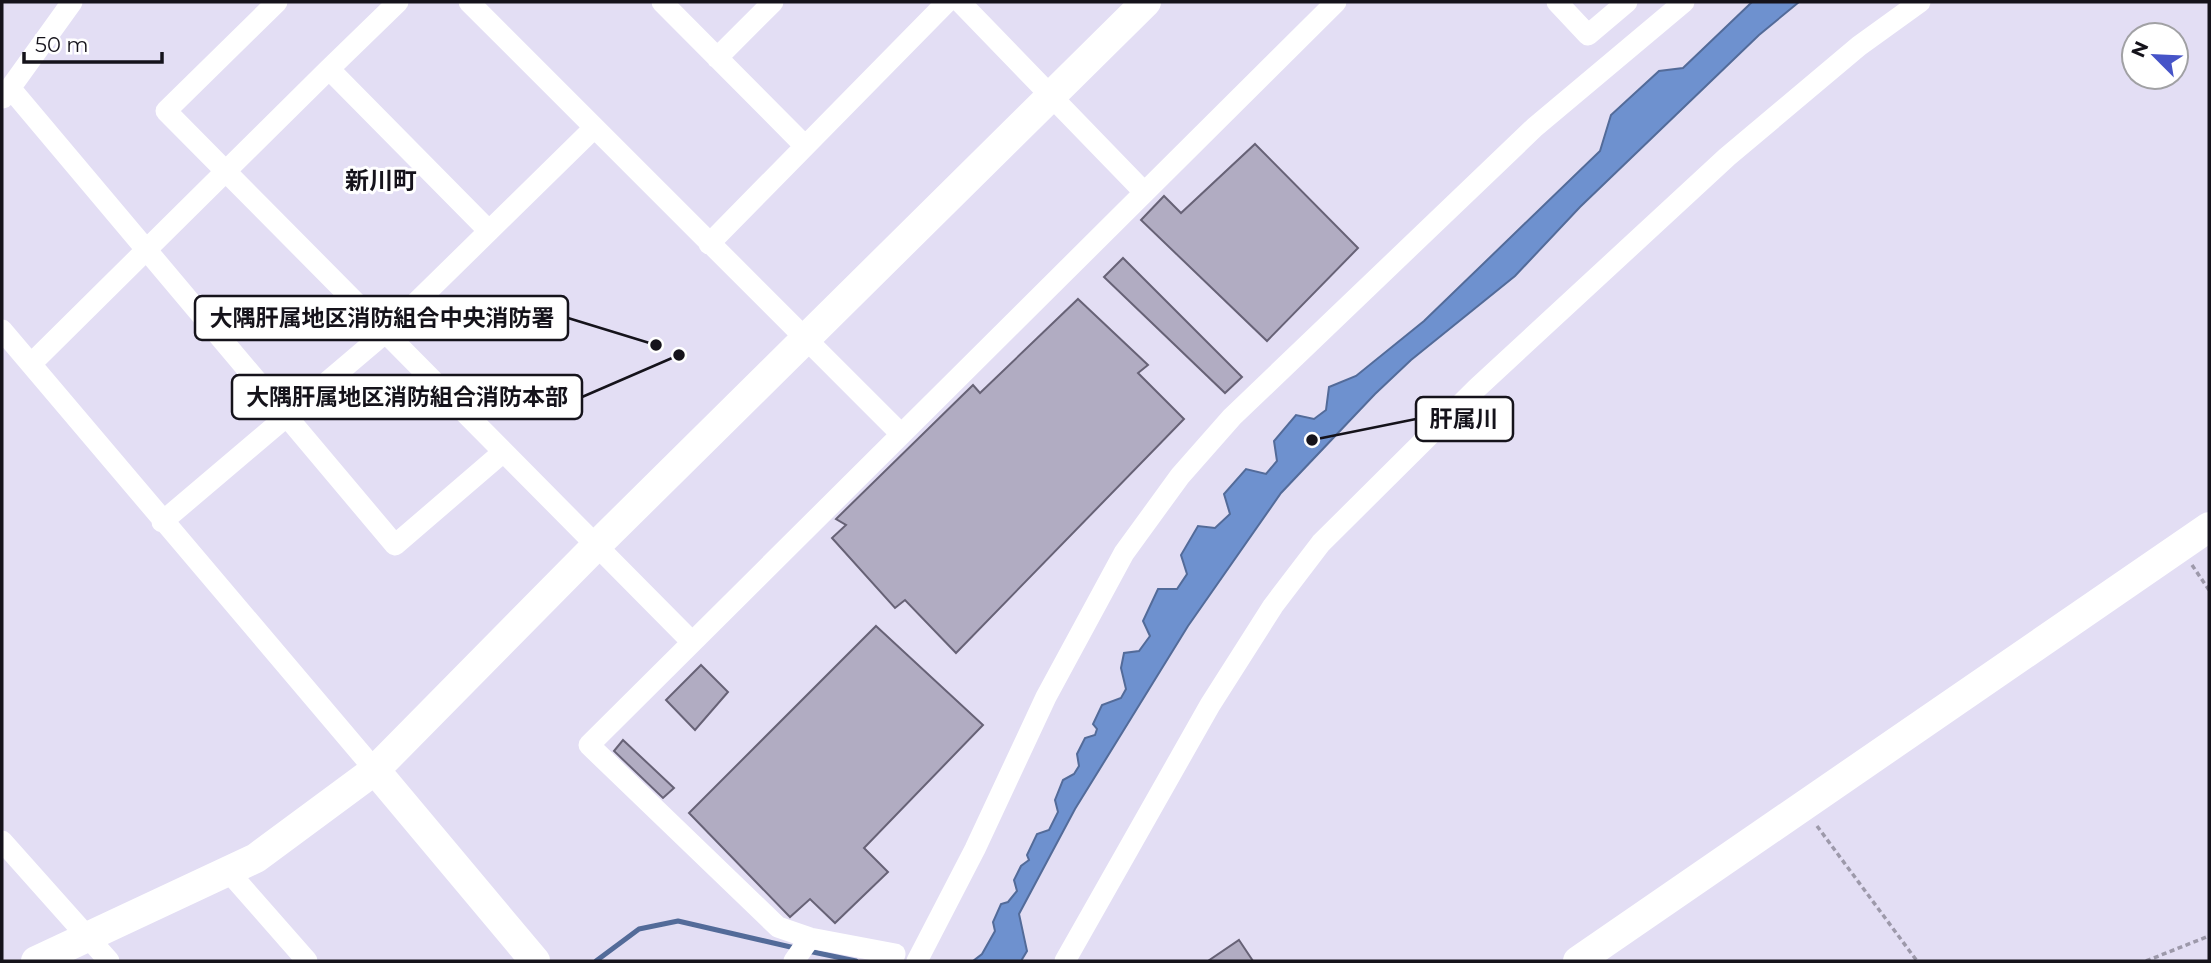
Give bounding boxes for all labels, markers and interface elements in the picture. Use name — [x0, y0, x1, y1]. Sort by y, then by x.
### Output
scale bar — [24, 21, 163, 65]
north arrow — [2120, 21, 2190, 91]
text: 50 m — [35, 32, 89, 57]
text: N — [2126, 38, 2154, 61]
district label: 新川町 — [345, 166, 417, 195]
callout: 大隅肝属地区消防組合中央消防署 — [195, 296, 568, 340]
text: 大隅肝属地区消防組合中央消防署 — [210, 304, 555, 332]
callout: 大隅肝属地区消防組合消防本部 — [232, 375, 582, 419]
text: 大隅肝属地区消防組合消防本部 — [246, 383, 568, 411]
callout: 肝属川 — [1416, 397, 1513, 441]
text: 肝属川 — [1430, 405, 1499, 433]

